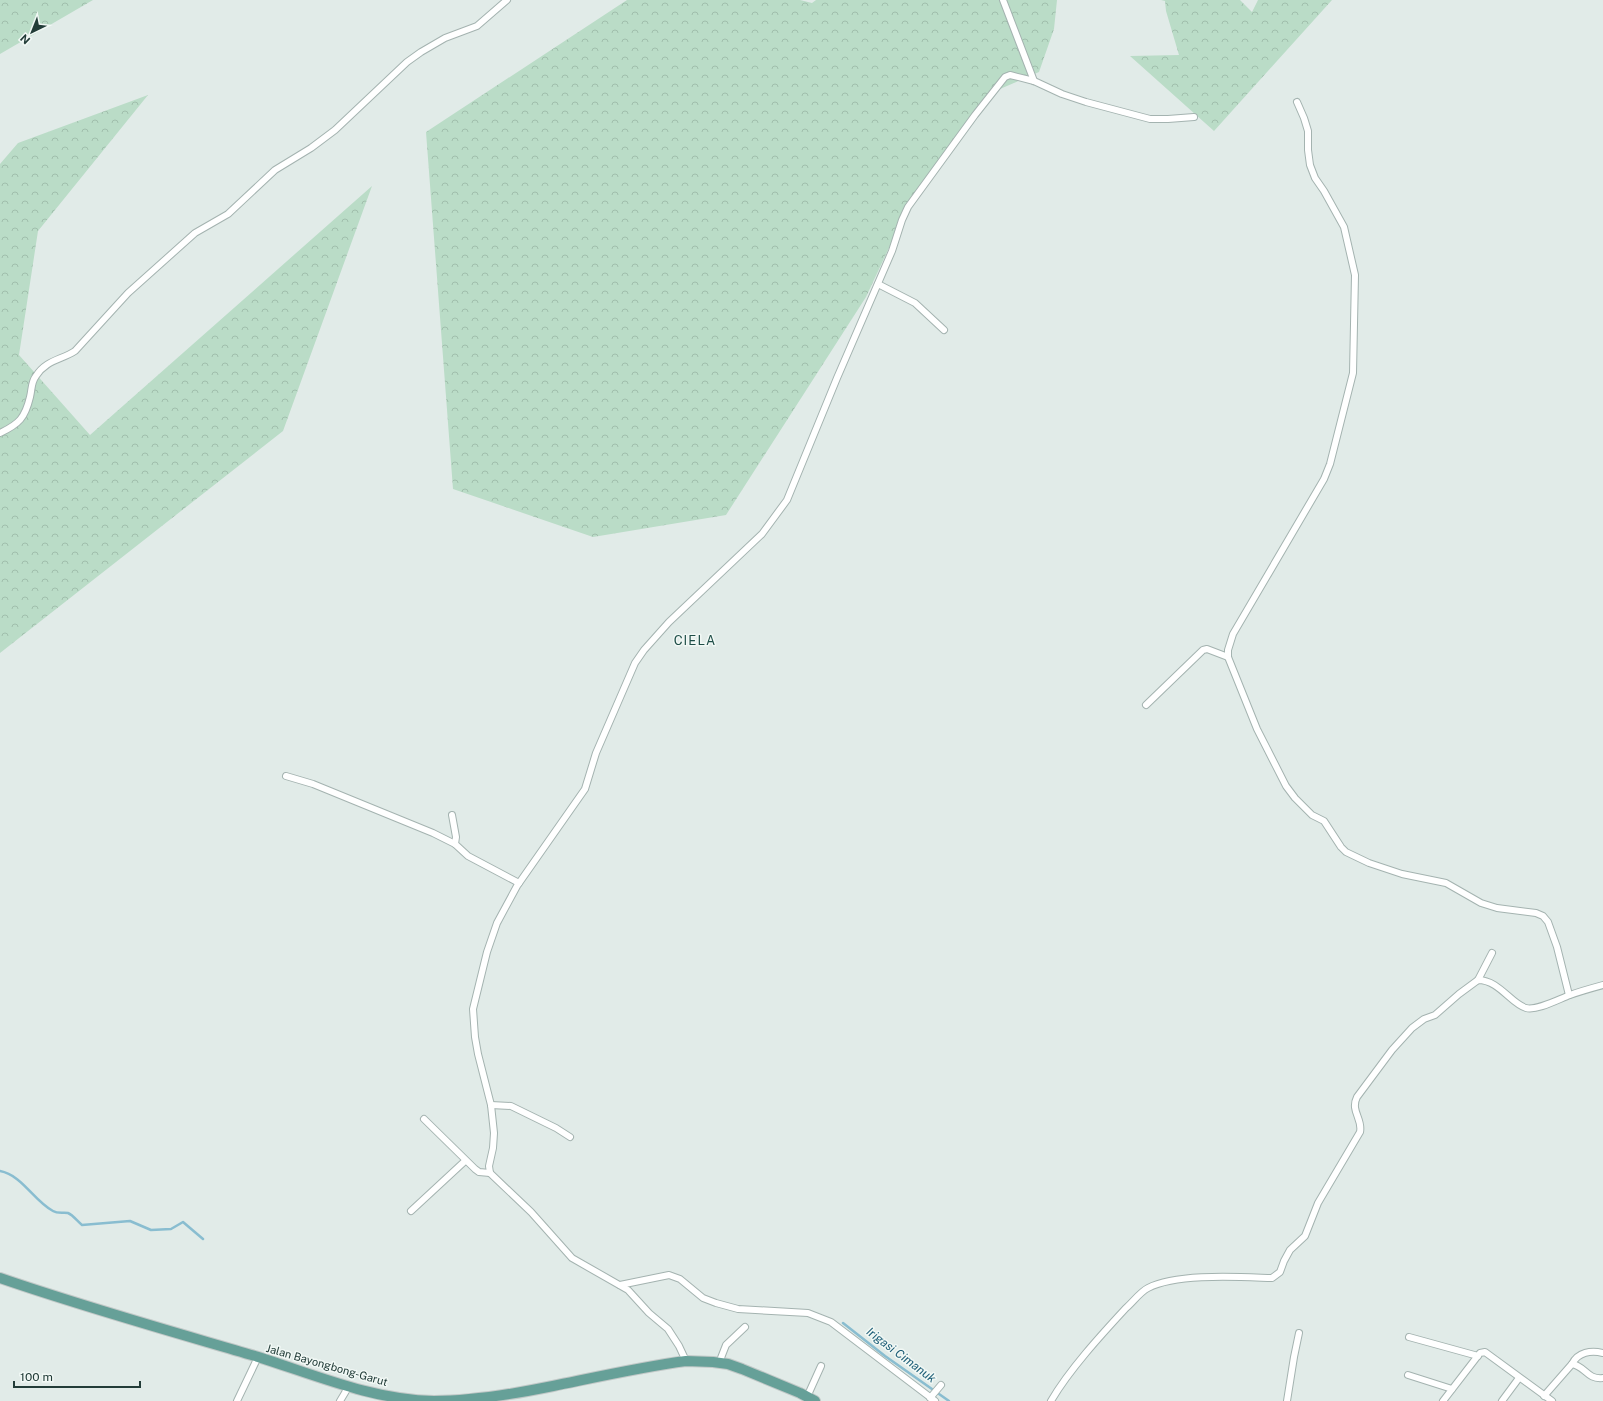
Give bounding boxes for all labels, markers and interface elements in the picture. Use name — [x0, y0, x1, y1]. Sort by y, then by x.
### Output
north arrow — [12, 12, 52, 52]
text: N — [18, 32, 32, 47]
district label: CIELA — [674, 633, 716, 648]
water label: Irigasi Cimanuk — [864, 1324, 939, 1386]
street label: Jalan Bayongbong-Garut — [265, 1342, 389, 1388]
scale bar — [14, 1363, 140, 1389]
text: 100 m — [20, 1370, 53, 1384]

